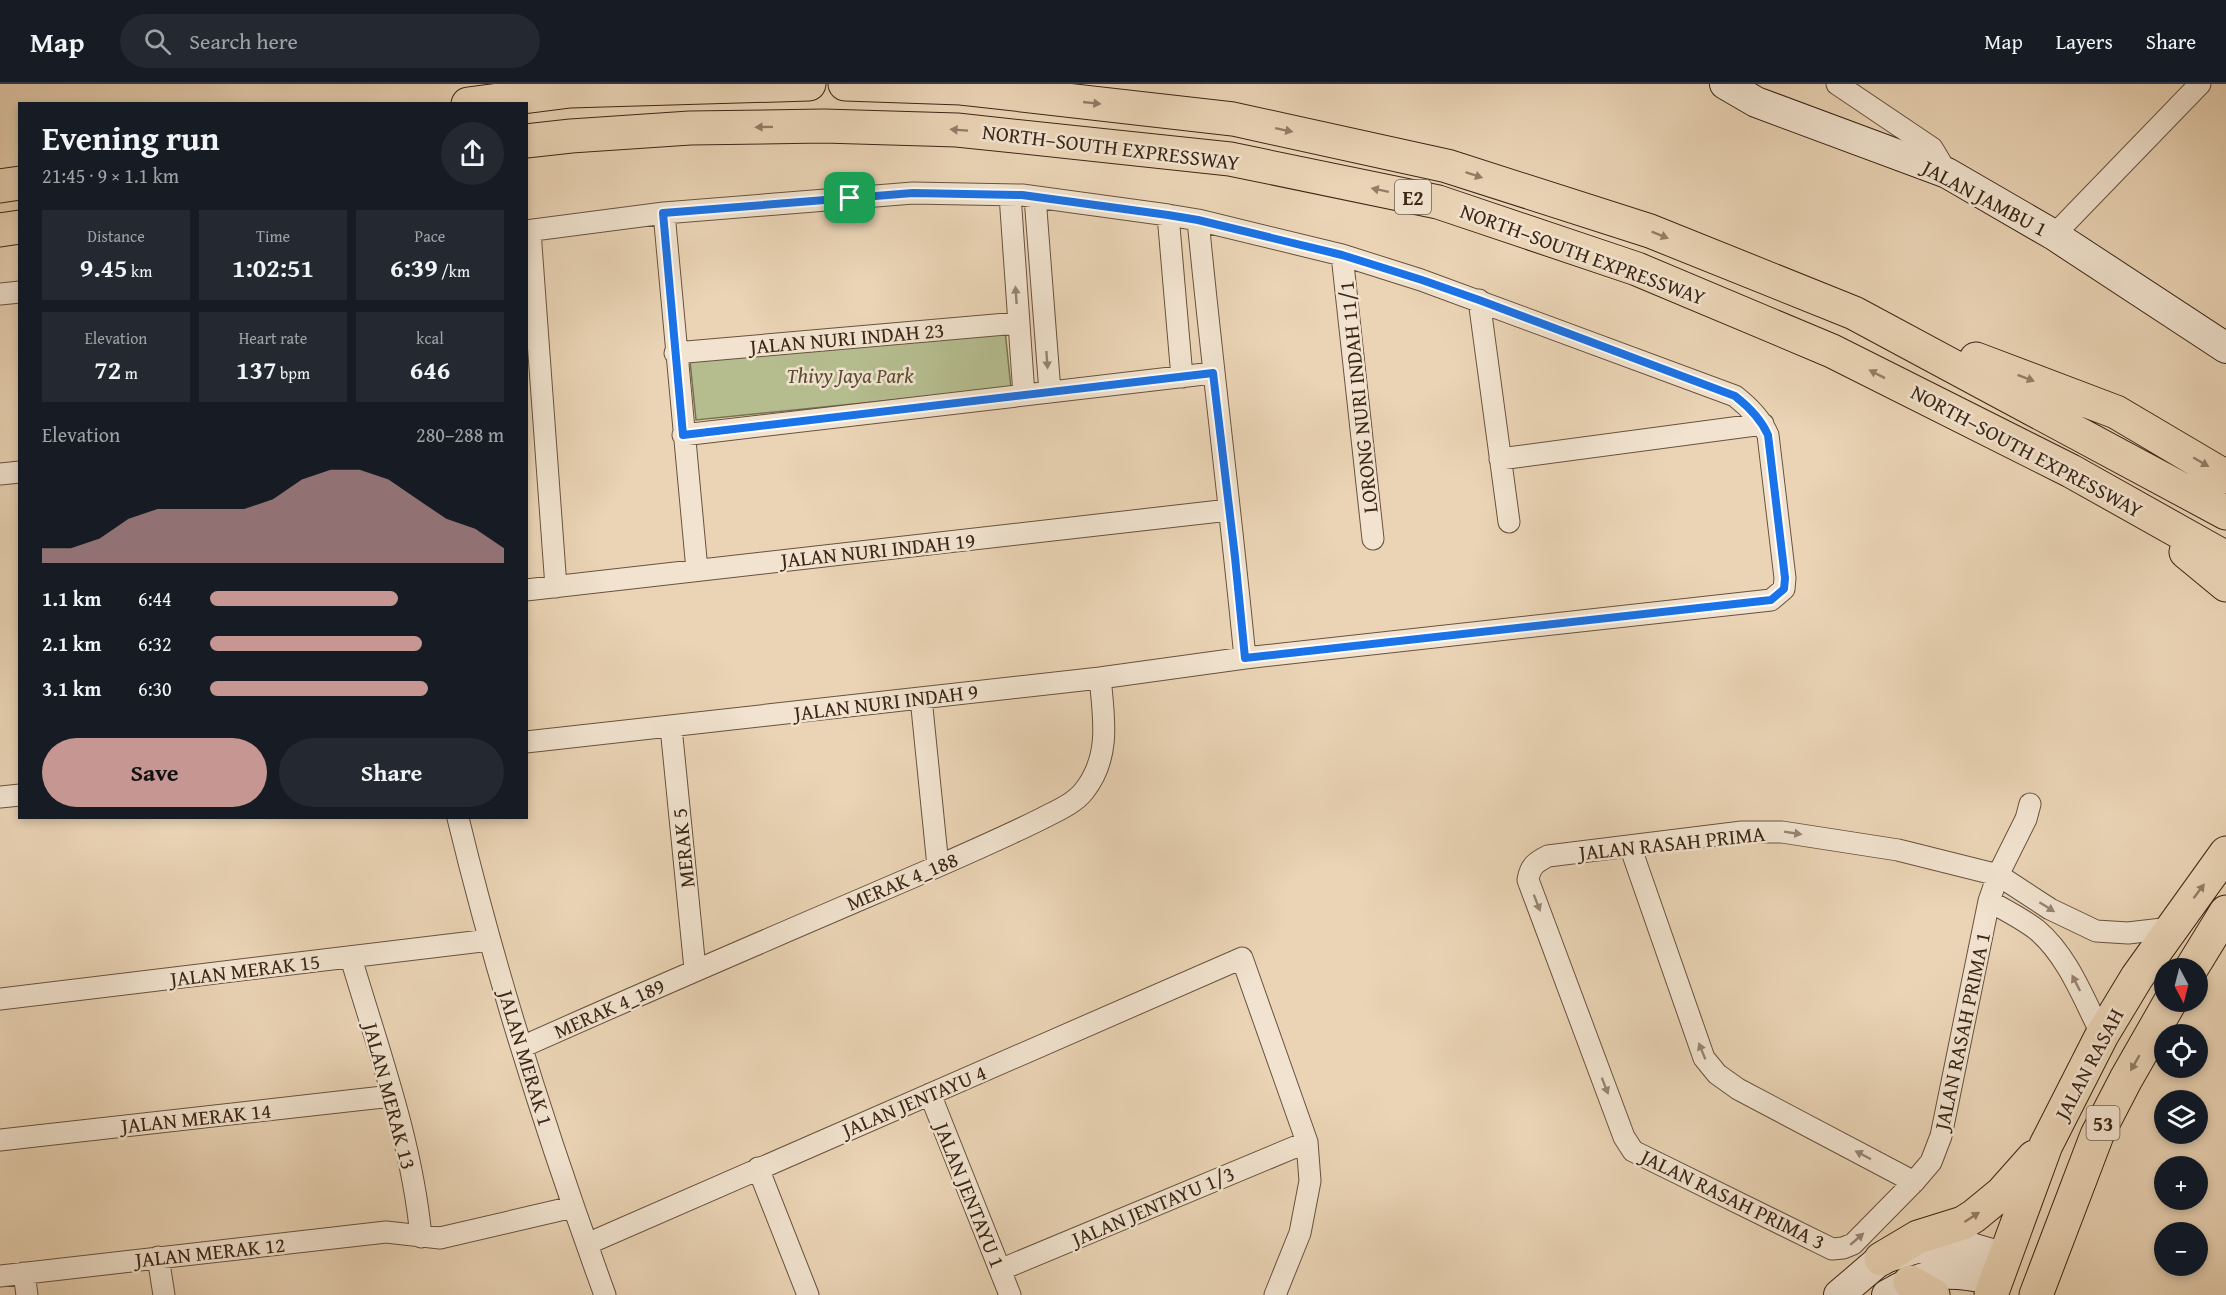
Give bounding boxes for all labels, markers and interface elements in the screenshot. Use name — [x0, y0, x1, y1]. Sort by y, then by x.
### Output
search box — [120, 14, 540, 68]
text: Map — [30, 21, 84, 62]
icon: search — [141, 25, 174, 58]
text: Search here — [189, 25, 298, 57]
text: Map — [1984, 26, 2023, 57]
text: Layers — [2056, 26, 2113, 57]
text: Share — [2146, 26, 2196, 57]
one-way arrow — [1082, 98, 1101, 108]
text: Evening run — [42, 114, 219, 162]
street label: NORTH–SOUTH EXPRESSWAY — [981, 116, 1242, 178]
button: share — [441, 122, 504, 185]
one-way arrow — [755, 122, 774, 132]
one-way arrow — [950, 125, 969, 135]
one-way arrow — [1275, 126, 1294, 136]
street label: JALAN JAMBU 1 — [1914, 151, 2053, 244]
text: 21:45 · 9 × 1.1 km — [42, 161, 179, 190]
one-way arrow — [1465, 171, 1483, 180]
pin — [824, 172, 875, 223]
road number: E2 — [1395, 180, 1431, 214]
icon: arrive — [833, 181, 866, 214]
one-way arrow — [1371, 185, 1390, 195]
street label: NORTH–SOUTH EXPRESSWAY — [1456, 195, 1710, 313]
text: Distance — [87, 224, 145, 248]
text: Time — [256, 224, 290, 248]
text: Pace — [415, 224, 445, 248]
one-way arrow — [1651, 231, 1669, 240]
text: 9.45 — [80, 248, 128, 287]
text: 1:02:51 — [232, 248, 314, 287]
text: 6:39 — [390, 248, 438, 287]
text: km — [128, 259, 152, 283]
text: /km — [438, 259, 470, 283]
street label: LORONG NURI INDAH 11/1 — [1330, 279, 1386, 515]
one-way arrow — [1012, 285, 1021, 304]
street label: JALAN NURI INDAH 23 — [745, 314, 946, 362]
text: Elevation — [85, 326, 147, 350]
text: Heart rate — [239, 326, 307, 350]
text: kcal — [416, 326, 444, 350]
text: 72 — [94, 350, 121, 389]
text: 137 — [236, 350, 276, 389]
text: 646 — [410, 350, 450, 389]
one-way arrow — [1042, 351, 1052, 370]
park label: Thivy Jaya Park — [787, 360, 914, 391]
text: m — [121, 361, 138, 385]
text: bpm — [276, 361, 310, 385]
one-way arrow — [1869, 369, 1886, 378]
one-way arrow — [2017, 374, 2035, 383]
street label: NORTH–SOUTH EXPRESSWAY — [1905, 377, 2149, 526]
text: Elevation — [42, 420, 120, 449]
text: 280–288 m — [416, 420, 504, 449]
one-way arrow — [2193, 457, 2210, 467]
street label: JALAN NURI INDAH 19 — [776, 524, 977, 576]
text: 1.1 km — [42, 584, 101, 613]
text: 6:44 — [138, 584, 172, 613]
text: 2.1 km — [42, 629, 101, 658]
text: 6:32 — [138, 629, 172, 658]
text: 3.1 km — [42, 674, 101, 703]
text: 6:30 — [138, 674, 172, 703]
street label: JALAN NURI INDAH 9 — [789, 675, 980, 729]
button: Save — [42, 738, 267, 807]
button: Share — [279, 738, 504, 807]
street label: MERAK 5 — [663, 807, 703, 889]
street label: JALAN RASAH PRIMA — [1574, 818, 1767, 868]
one-way arrow — [1783, 829, 1802, 838]
street label: MERAK 4_188 — [841, 844, 963, 918]
one-way arrow — [2193, 883, 2205, 899]
one-way arrow — [1532, 894, 1542, 912]
one-way arrow — [2039, 901, 2055, 912]
street label: JALAN RASAH PRIMA 1 — [1925, 929, 1998, 1136]
street label: JALAN MERAK 15 — [165, 945, 322, 995]
north arrow — [2154, 958, 2208, 1012]
map controls — [2154, 958, 2208, 1276]
street label: MERAK 4_189 — [549, 970, 669, 1046]
one-way arrow — [2071, 975, 2080, 992]
street label: JALAN MERAK 1 — [490, 983, 561, 1130]
street label: JALAN RASAH — [2045, 1003, 2131, 1128]
street label: JALAN MERAK 13 — [355, 1016, 424, 1173]
button: locate — [2154, 1024, 2208, 1078]
one-way arrow — [1697, 1042, 1706, 1060]
one-way arrow — [2129, 1055, 2140, 1071]
street label: JALAN JENTAYU 4 — [834, 1057, 991, 1147]
one-way arrow — [1600, 1077, 1610, 1095]
button: layers — [2154, 1090, 2208, 1144]
street label: JALAN MERAK 14 — [117, 1095, 273, 1142]
road number: 53 — [2086, 1106, 2120, 1140]
street label: JALAN JENTAYU 1 — [926, 1115, 1013, 1272]
street label: JALAN RASAH PRIMA 3 — [1633, 1140, 1830, 1257]
one-way arrow — [1854, 1150, 1871, 1160]
button: + — [2154, 1156, 2208, 1210]
street label: JALAN JENTAYU 1/3 — [1064, 1158, 1239, 1255]
one-way arrow — [1964, 1212, 1980, 1223]
button: − — [2154, 1222, 2208, 1276]
street label: JALAN MERAK 12 — [131, 1229, 287, 1276]
one-way arrow — [1849, 1232, 1865, 1245]

